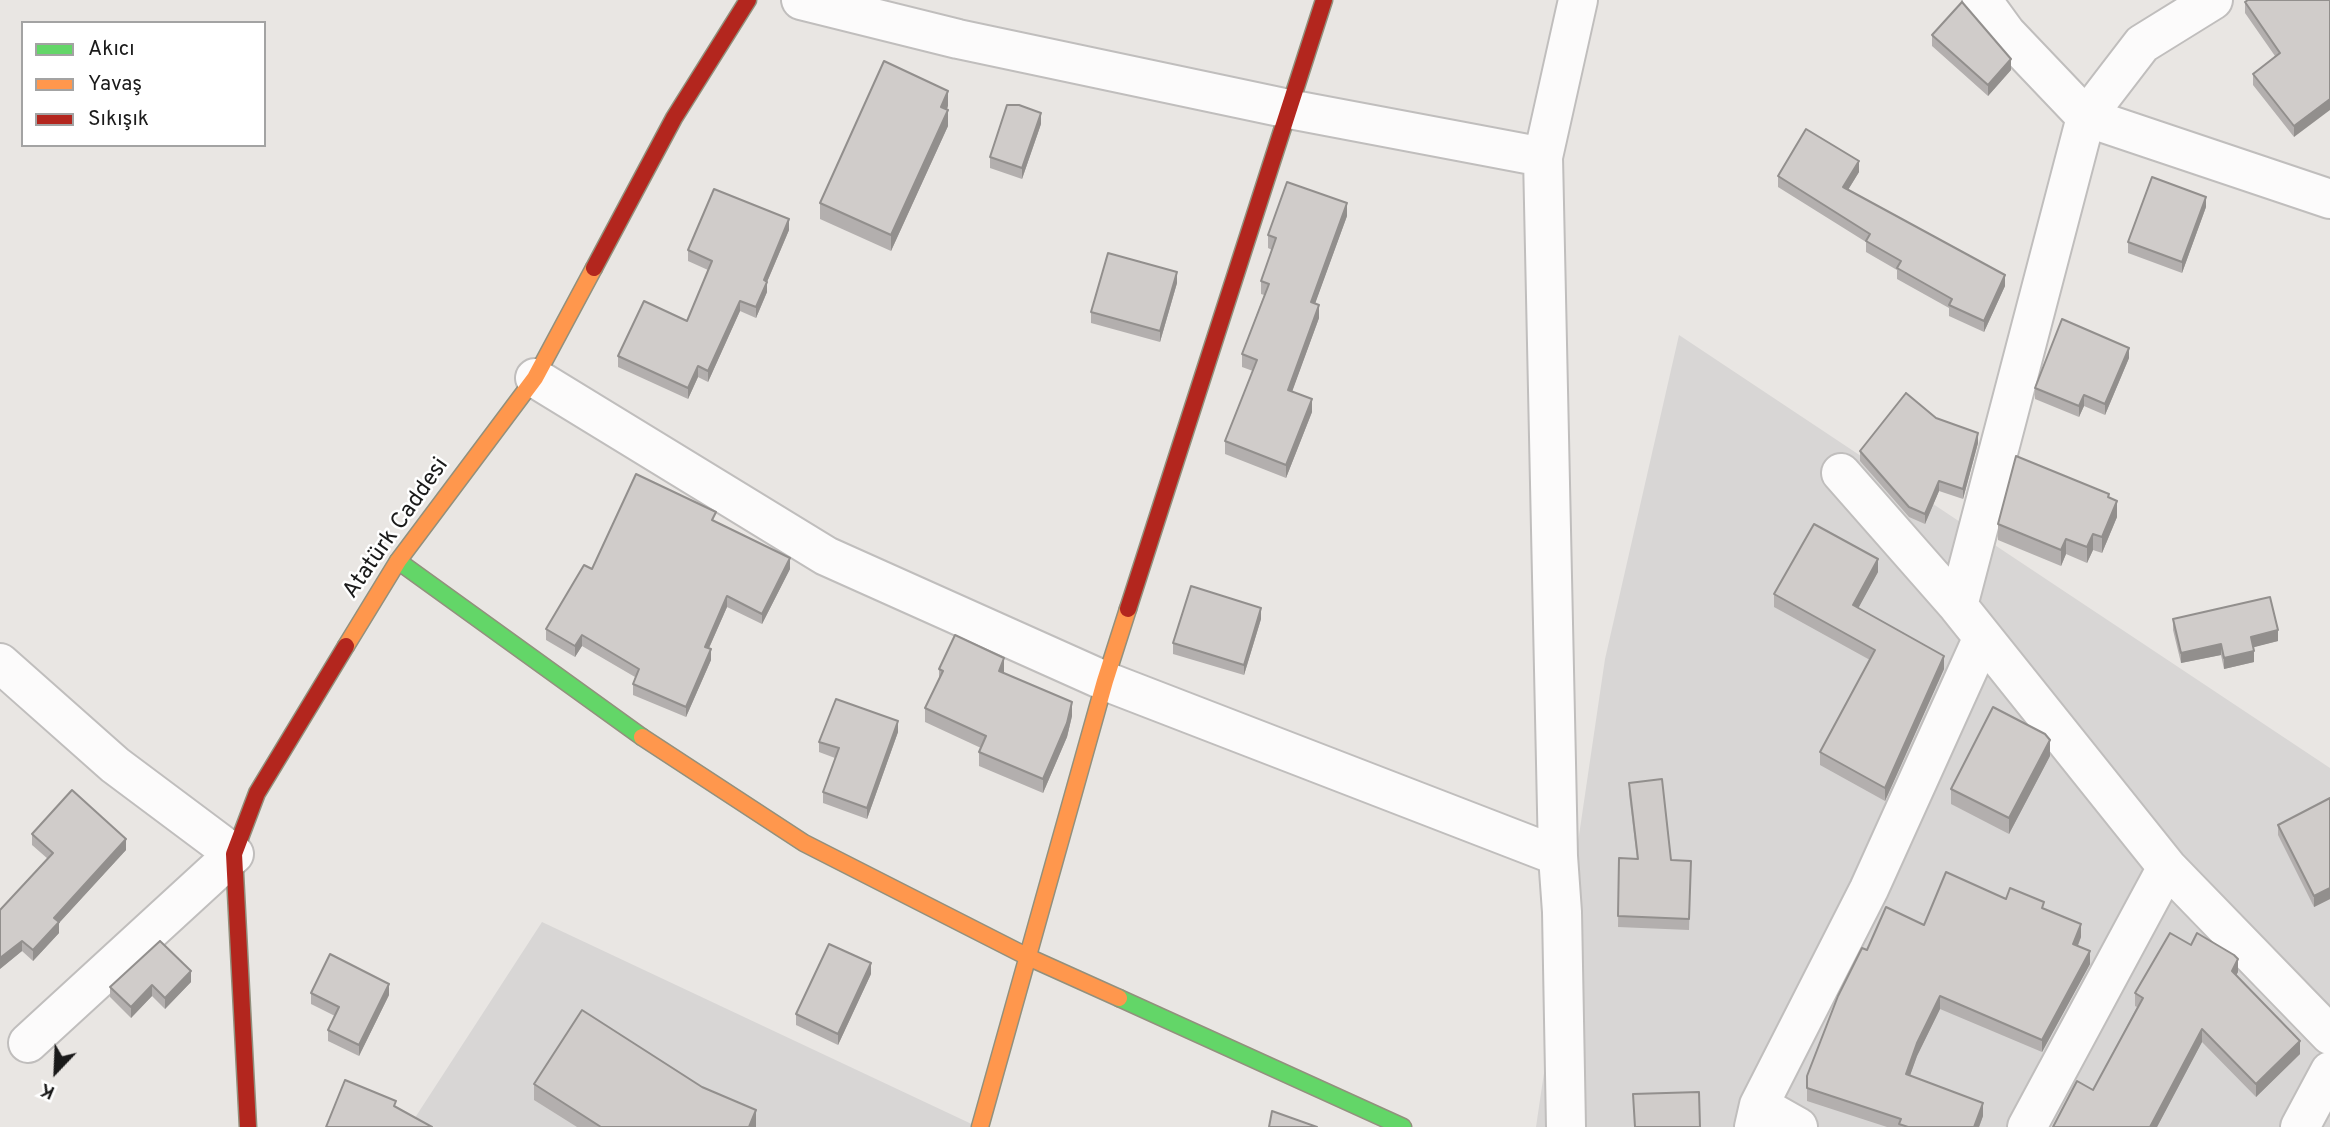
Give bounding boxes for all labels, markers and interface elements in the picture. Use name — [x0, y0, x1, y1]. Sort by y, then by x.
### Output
legend — [21, 21, 266, 147]
text: Akıcı — [88, 36, 135, 63]
text: Yavaş — [88, 71, 142, 98]
text: Sıkışık — [88, 106, 149, 133]
street label: Atatürk Caddesi — [338, 453, 456, 605]
north arrow — [21, 1036, 91, 1106]
text: K — [37, 1077, 59, 1104]

